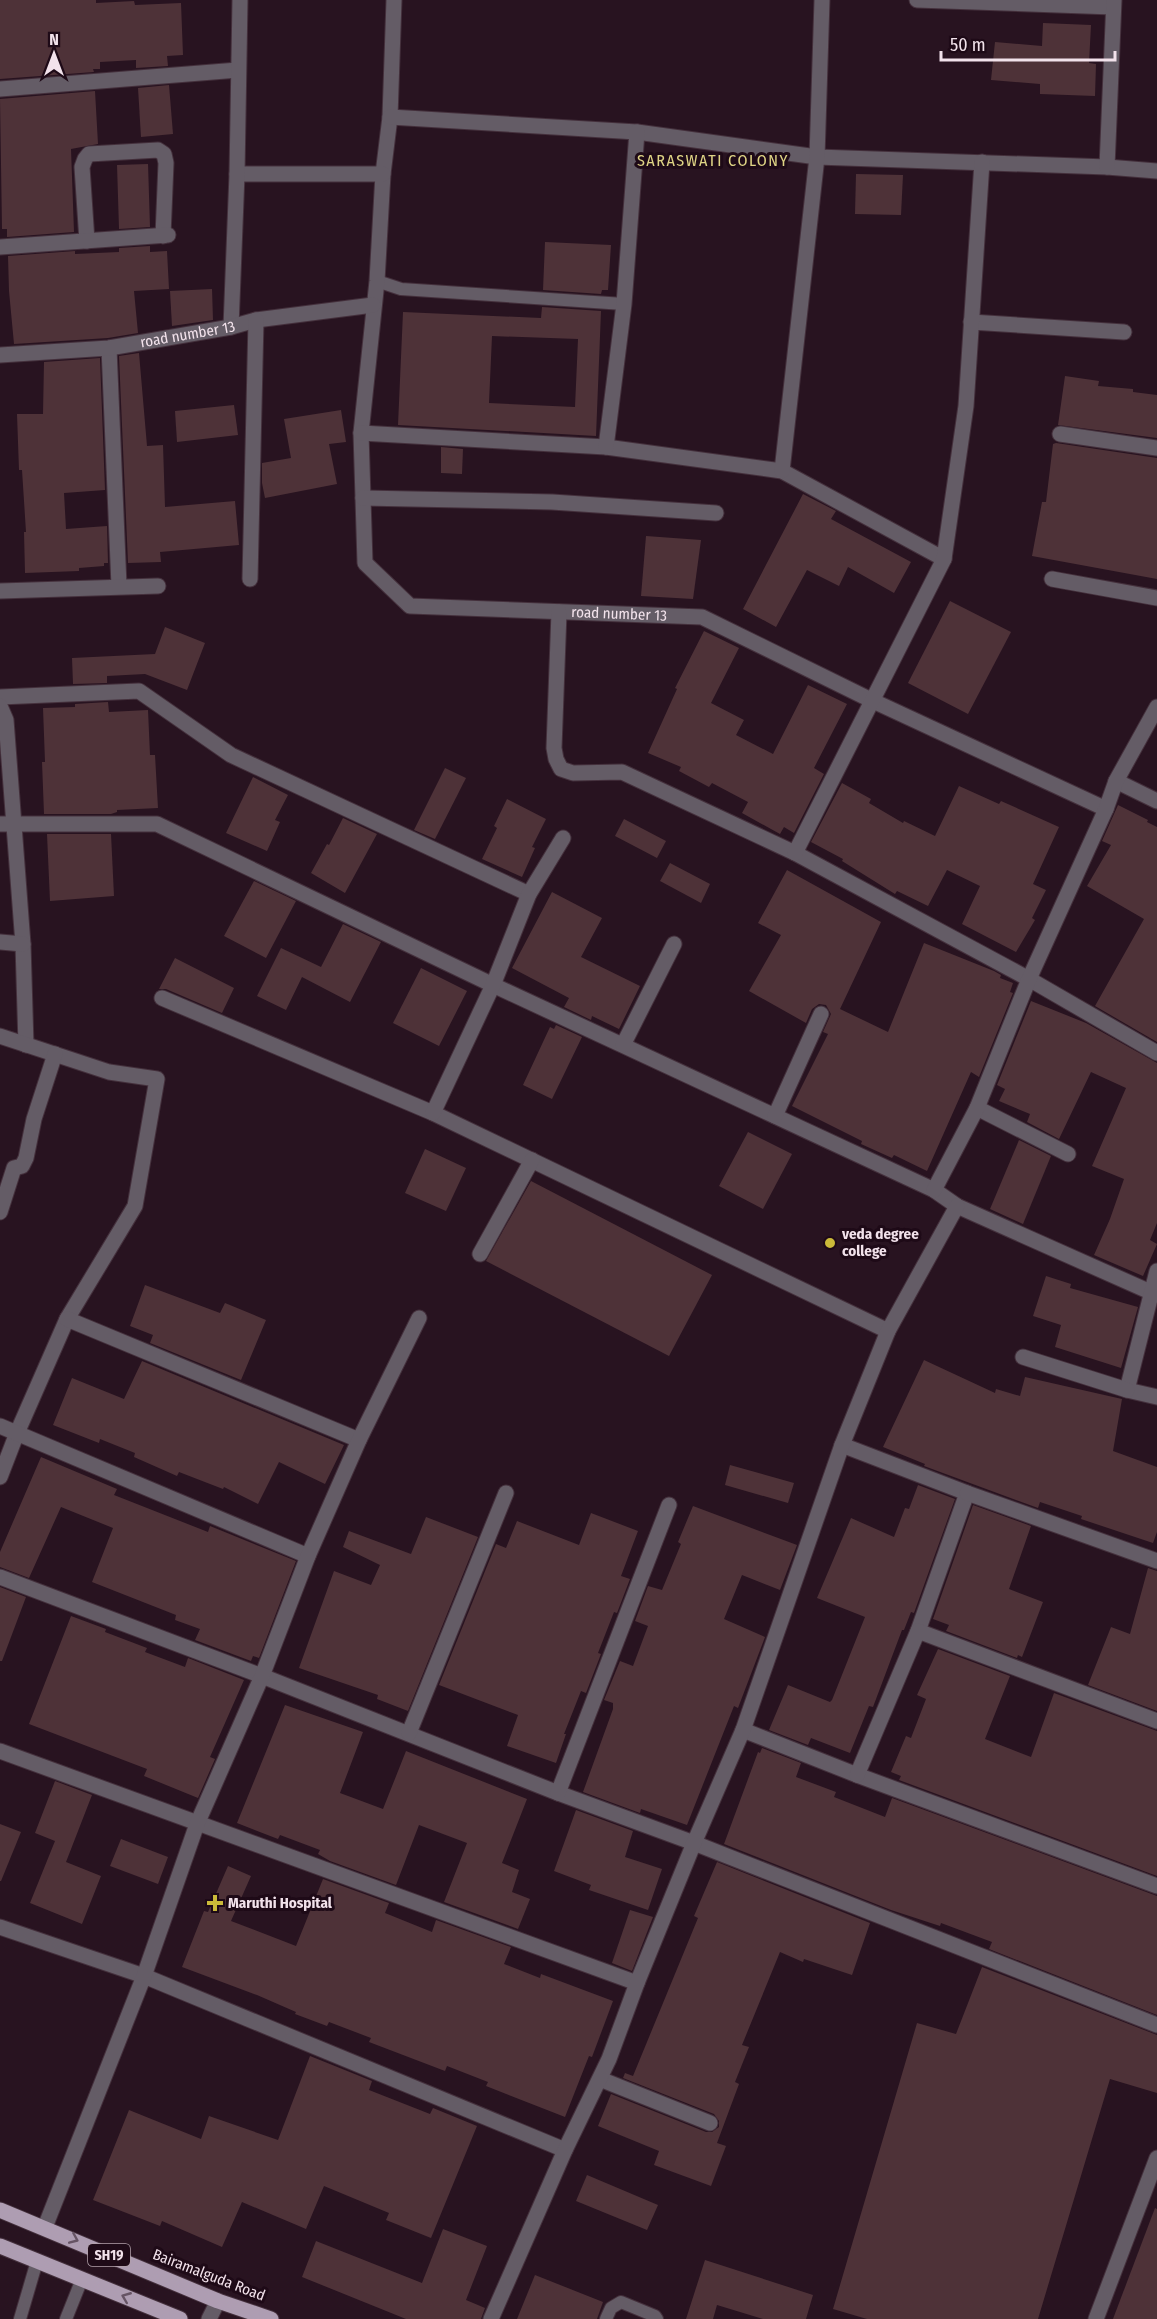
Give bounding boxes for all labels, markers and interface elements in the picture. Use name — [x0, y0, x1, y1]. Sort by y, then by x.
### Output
north arrow — [24, 24, 84, 84]
scale bar — [941, 24, 1115, 62]
text: N — [49, 30, 59, 49]
text: 50 m — [950, 34, 986, 56]
district label: SARASWATI COLONY — [637, 151, 789, 170]
street label: road number 13 — [139, 317, 237, 351]
street label: road number 13 — [571, 603, 667, 625]
place label: veda degree college — [841, 1225, 919, 1260]
marker: veda degree college — [823, 1236, 837, 1250]
marker: Maruthi Hospital — [206, 1894, 224, 1912]
place label: Maruthi Hospital — [228, 1894, 333, 1912]
one-way arrow — [67, 2232, 78, 2244]
road number: SH19 — [88, 2244, 130, 2266]
street label: Bairamalguda Road — [150, 2245, 268, 2305]
one-way arrow — [121, 2292, 132, 2304]

